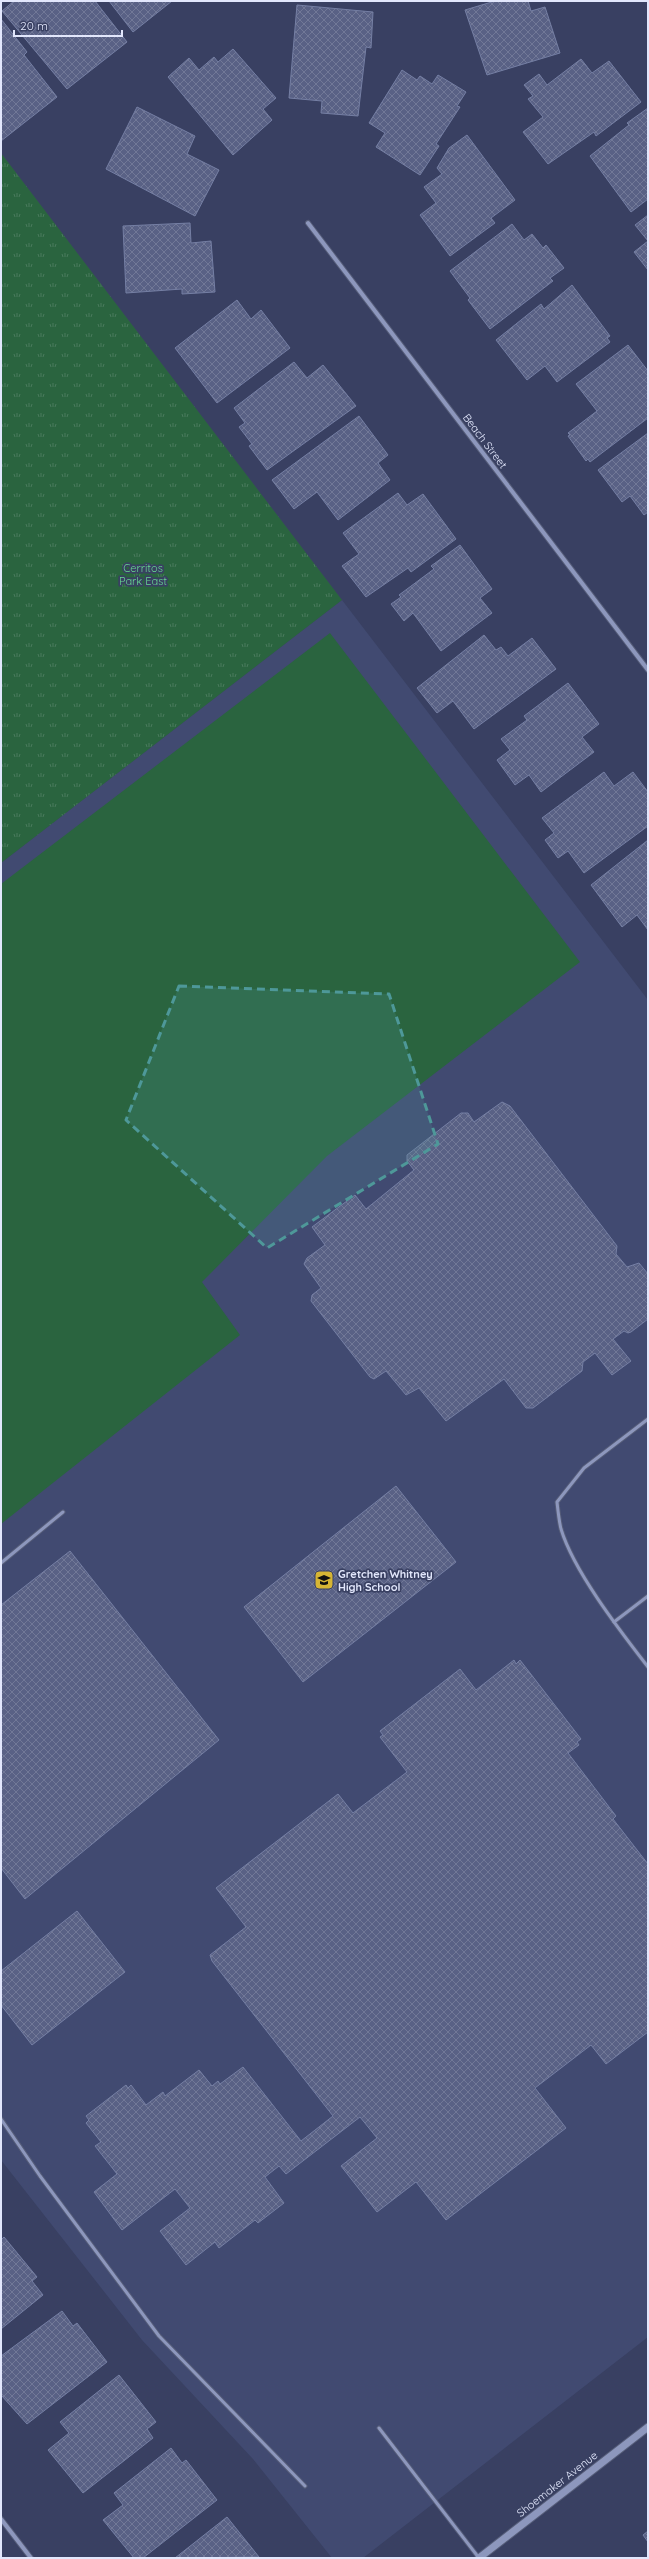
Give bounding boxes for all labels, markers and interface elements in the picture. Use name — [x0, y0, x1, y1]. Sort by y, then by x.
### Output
scale bar — [14, 12, 122, 38]
text: 20 m — [20, 18, 48, 33]
street label: Beach Street — [460, 411, 510, 471]
park label: Cerritos Park East — [119, 561, 167, 588]
place label: Gretchen Whitney High School — [338, 1567, 433, 1594]
school or university icon: Gretchen Whitney High School — [313, 1569, 335, 1591]
street label: Shoemaker Avenue — [514, 2448, 600, 2520]

